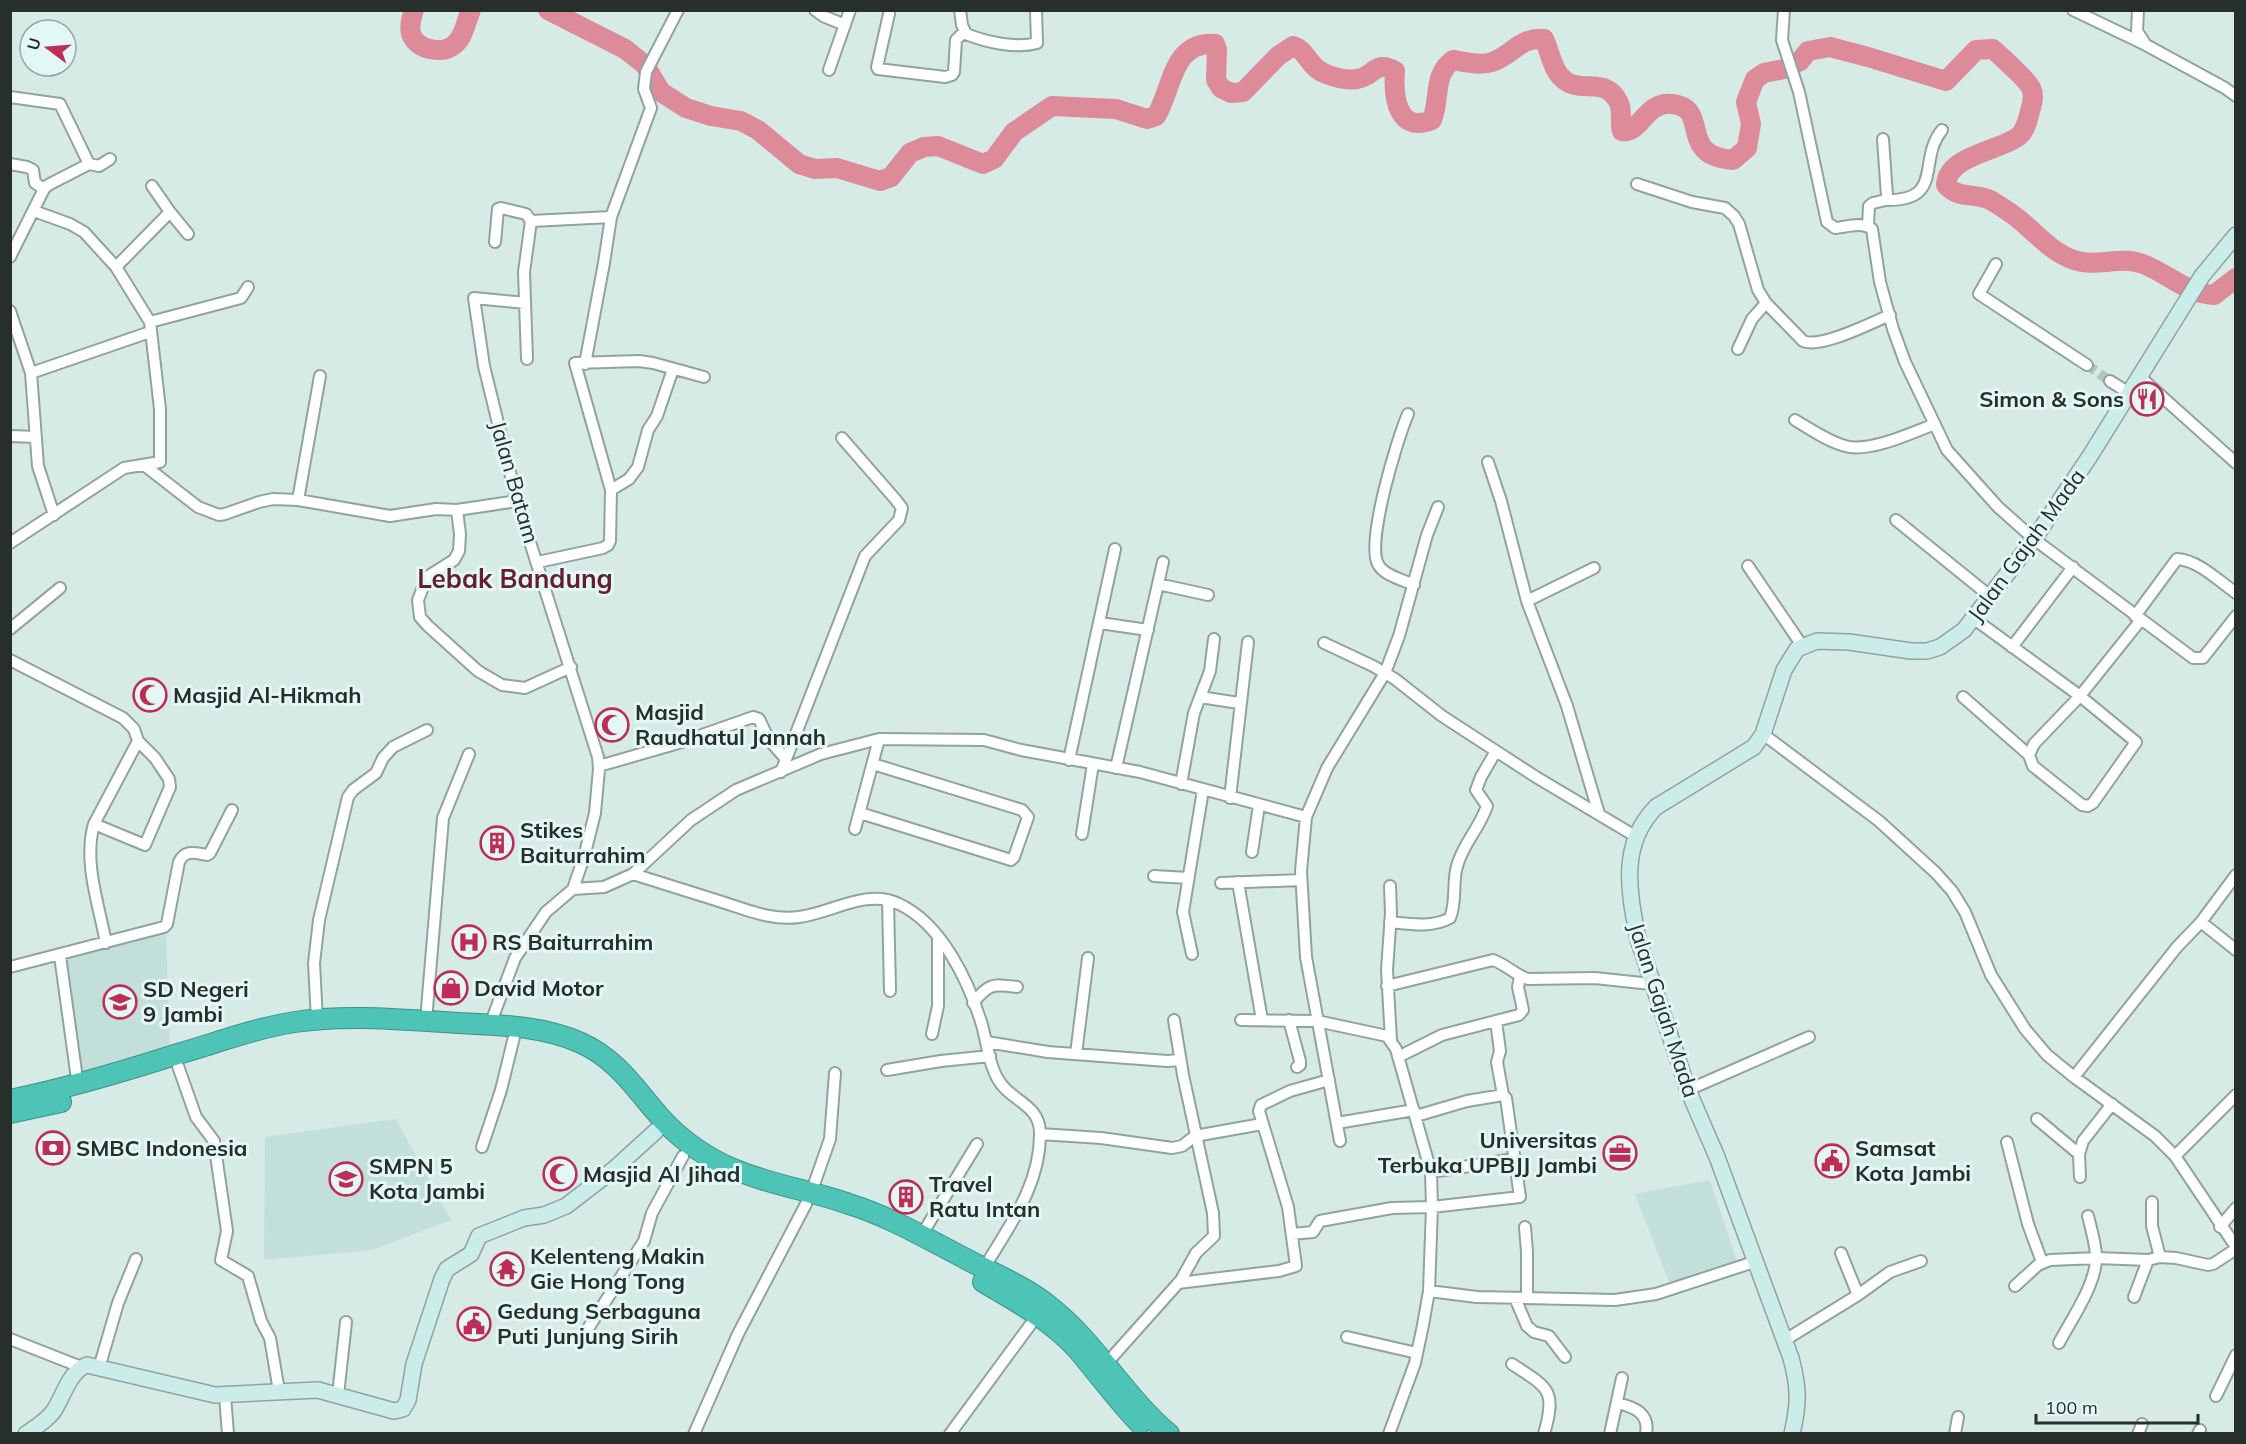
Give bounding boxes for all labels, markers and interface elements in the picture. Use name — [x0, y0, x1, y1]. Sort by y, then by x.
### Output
north arrow — [18, 18, 78, 78]
text: U — [22, 35, 45, 52]
restaurant icon: Simon & Sons — [2129, 381, 2165, 417]
place label: Simon & Sons — [1979, 385, 2124, 413]
street label: Jalan Batam — [484, 418, 546, 546]
street label: Jalan Gajah Mada — [1961, 463, 2091, 627]
district label: Lebak Bandung — [417, 562, 613, 595]
mosque icon: Masjid Al-Hikmah — [132, 677, 168, 713]
place label: Masjid Al-Hikmah — [173, 681, 361, 709]
place label: Masjid Raudhatul Jannah — [635, 698, 826, 751]
mosque icon: Masjid Raudhatul Jannah — [594, 707, 630, 743]
place label: Stikes Baiturrahim — [520, 816, 646, 869]
building icon: Stikes Baiturrahim — [479, 825, 515, 861]
street label: Jalan Gajah Mada — [1623, 919, 1705, 1101]
hospital icon: RS Baiturrahim — [451, 924, 487, 960]
place label: RS Baiturrahim — [492, 928, 653, 956]
shop icon: David Motor — [433, 970, 469, 1006]
place label: David Motor — [474, 974, 604, 1002]
place label: SD Negeri 9 Jambi — [143, 975, 249, 1028]
school or university icon: SD Negeri 9 Jambi — [102, 984, 138, 1020]
place label: Universitas Terbuka UPBJJ Jambi — [1378, 1126, 1597, 1179]
bank icon: SMBC Indonesia — [35, 1130, 71, 1166]
place label: SMBC Indonesia — [76, 1134, 248, 1162]
place label: Samsat Kota Jambi — [1855, 1134, 1971, 1187]
office icon: Universitas Terbuka UPBJJ Jambi — [1602, 1135, 1638, 1171]
public building icon: Samsat Kota Jambi — [1814, 1143, 1850, 1179]
place label: SMPN 5 Kota Jambi — [369, 1152, 485, 1205]
mosque icon: Masjid Al Jihad — [542, 1156, 578, 1192]
place label: Masjid Al Jihad — [583, 1160, 740, 1188]
school or university icon: SMPN 5 Kota Jambi — [328, 1161, 364, 1197]
place label: Travel Ratu Intan — [929, 1170, 1040, 1223]
building icon: Travel Ratu Intan — [888, 1179, 924, 1215]
place label: Kelenteng Makin Gie Hong Tong — [530, 1242, 705, 1295]
temple icon: Kelenteng Makin Gie Hong Tong — [489, 1251, 525, 1287]
place label: Gedung Serbaguna Puti Junjung Sirih — [497, 1297, 701, 1350]
public building icon: Gedung Serbaguna Puti Junjung Sirih — [456, 1306, 492, 1342]
scale bar — [2036, 1387, 2198, 1425]
text: 100 m — [2045, 1396, 2098, 1419]

